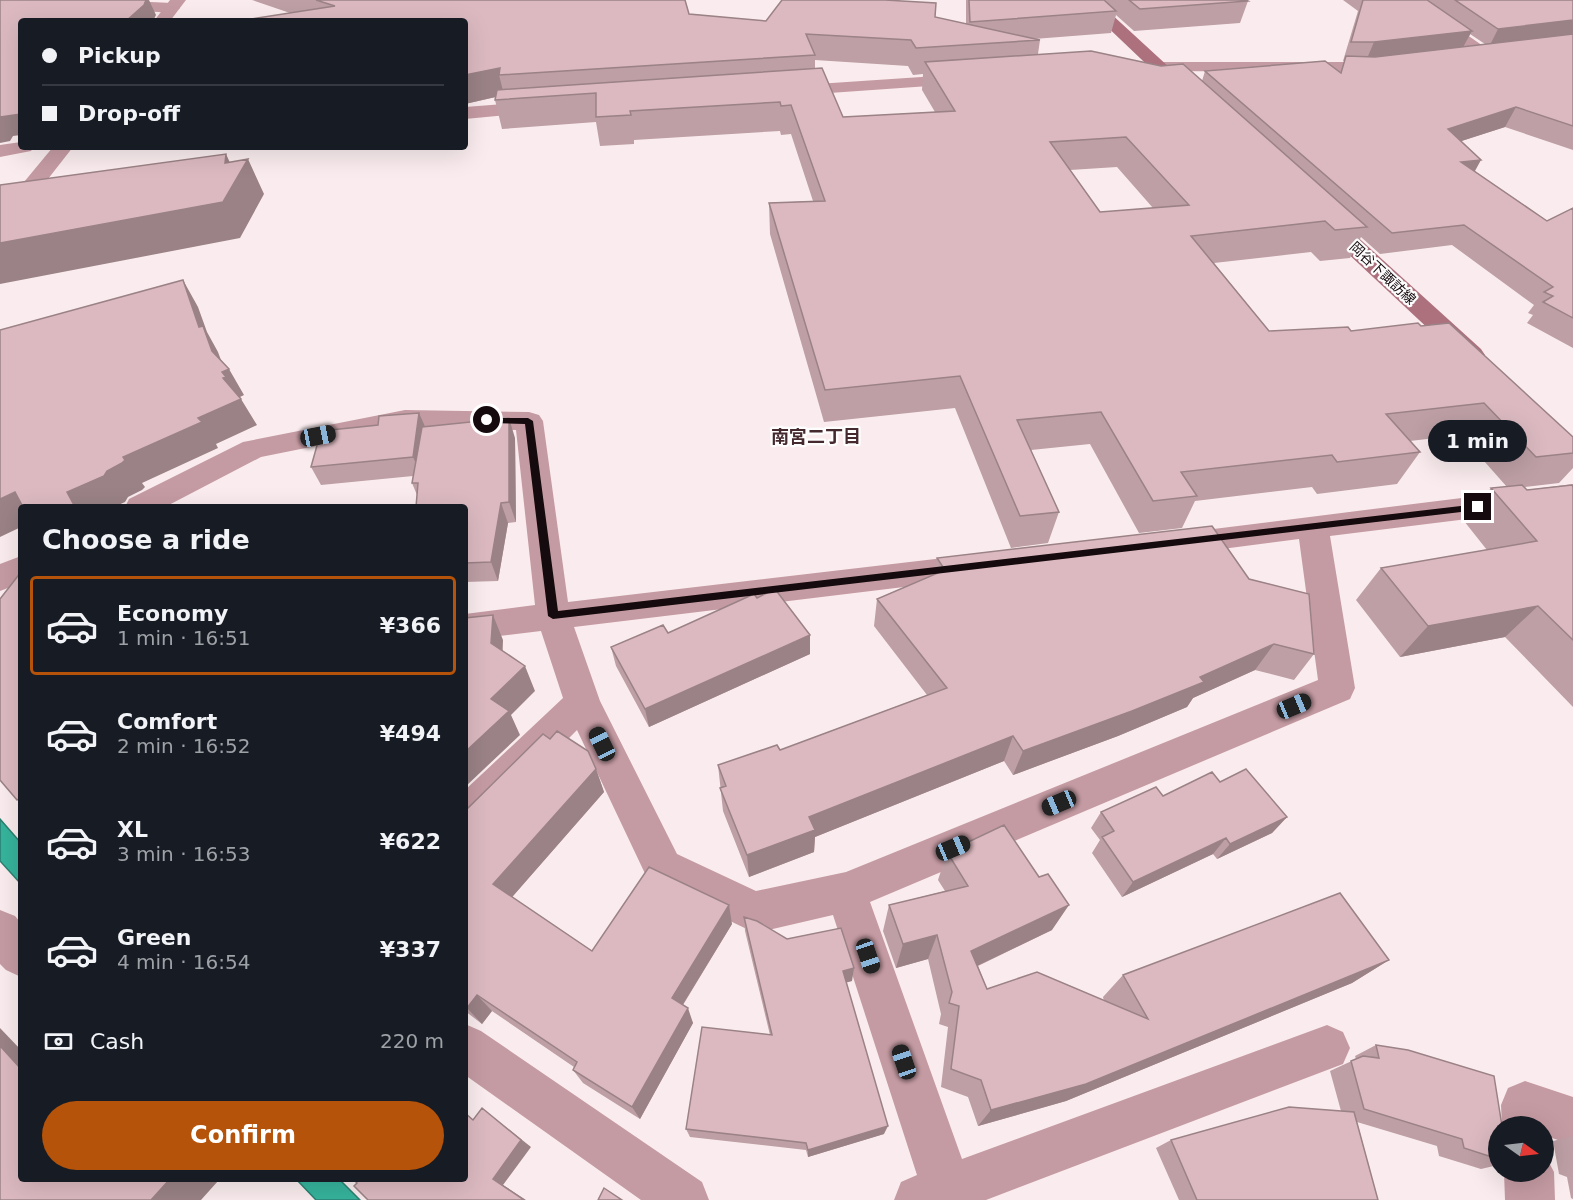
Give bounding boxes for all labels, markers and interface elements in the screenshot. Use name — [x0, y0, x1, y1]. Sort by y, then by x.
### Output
text: Pickup — [78, 43, 161, 68]
text: Drop-off — [78, 101, 180, 126]
street label: 岡谷下諏訪線 — [1347, 239, 1419, 307]
route start — [473, 406, 500, 433]
callout: 1 min — [1428, 420, 1528, 462]
car — [299, 424, 337, 448]
district label: 南宮二丁目 — [771, 426, 861, 447]
text: 1 min — [1446, 429, 1509, 453]
route end — [1464, 493, 1491, 520]
text: Choose a ride — [42, 524, 250, 555]
icon: car — [45, 599, 99, 653]
text: Economy — [117, 601, 228, 626]
text: ¥366 — [380, 613, 441, 638]
text: 1 min · 16:51 — [117, 626, 251, 650]
car — [1274, 691, 1314, 721]
icon: car — [45, 707, 99, 761]
text: Comfort — [117, 709, 217, 734]
text: ¥494 — [380, 721, 441, 746]
car — [586, 724, 618, 764]
text: 2 min · 16:52 — [117, 734, 251, 758]
car — [1039, 788, 1079, 818]
icon: car — [45, 815, 99, 869]
text: XL — [117, 817, 148, 842]
text: ¥622 — [380, 829, 441, 854]
car — [933, 833, 973, 863]
text: 3 min · 16:53 — [117, 842, 251, 866]
icon: car — [45, 923, 99, 977]
text: Green — [117, 925, 191, 950]
car — [854, 936, 882, 976]
text: ¥337 — [380, 937, 441, 962]
text: 4 min · 16:54 — [117, 950, 251, 974]
icon: cash — [42, 1025, 75, 1058]
text: Cash — [90, 1029, 144, 1054]
text: 220 m — [380, 1029, 444, 1053]
car — [890, 1042, 918, 1082]
button: Confirm — [42, 1101, 444, 1170]
north arrow — [1488, 1116, 1554, 1182]
map controls — [1488, 1116, 1554, 1182]

